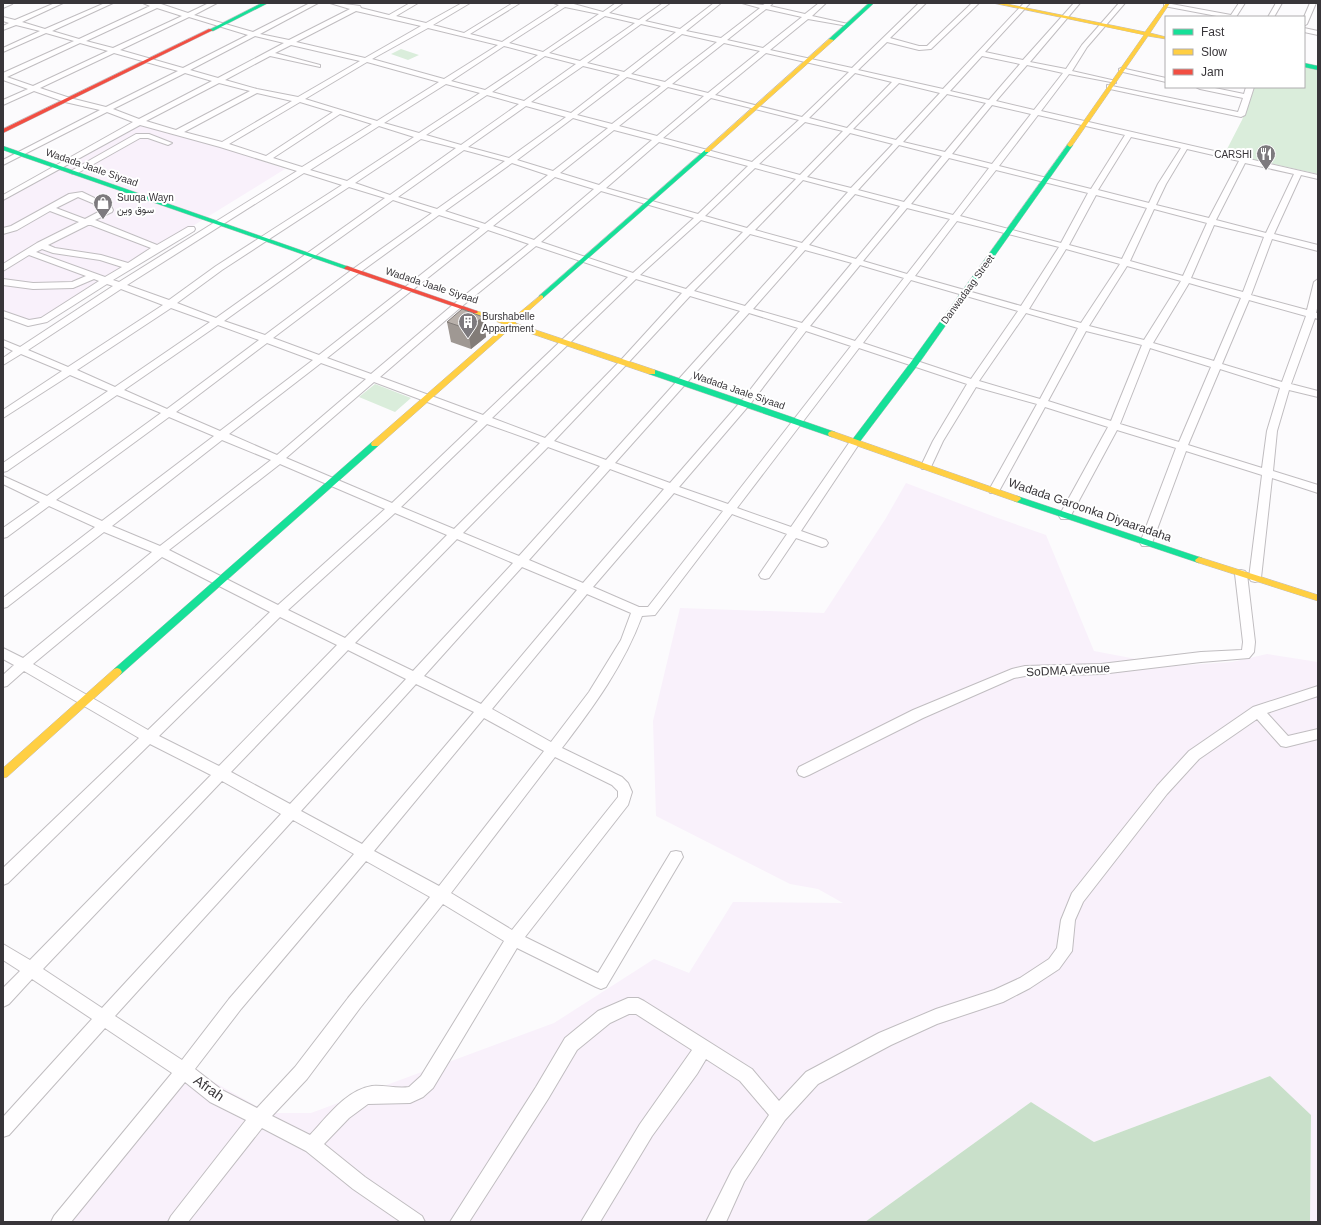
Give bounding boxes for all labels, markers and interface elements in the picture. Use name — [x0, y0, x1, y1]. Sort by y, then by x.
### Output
legend — [1165, 16, 1305, 88]
text: Fast — [1201, 25, 1225, 39]
text: Slow — [1201, 45, 1227, 59]
text: Jam — [1201, 65, 1224, 79]
restaurant icon: CARSHI — [1255, 143, 1277, 171]
street label: Wadada Jaale Siyaad — [44, 146, 139, 188]
place label: CARSHI — [1214, 149, 1252, 160]
shop icon: Suuqa Wayn سوق وين — [92, 192, 114, 220]
place label: Suuqa Wayn سوق وين — [117, 192, 174, 216]
street label: Danwadaag Street — [939, 252, 996, 326]
street label: Wadada Jaale Siyaad — [384, 265, 480, 306]
building icon: Burshabelle Appartment — [457, 311, 479, 339]
place label: Burshabelle Appartment — [482, 311, 535, 334]
street label: Wadada Jaale Siyaad — [691, 369, 786, 411]
street label: Wadada Garoonka Diyaaradaha — [1007, 475, 1174, 545]
street label: SoDMA Avenue — [1026, 661, 1111, 679]
street label: Afrah — [191, 1072, 227, 1104]

